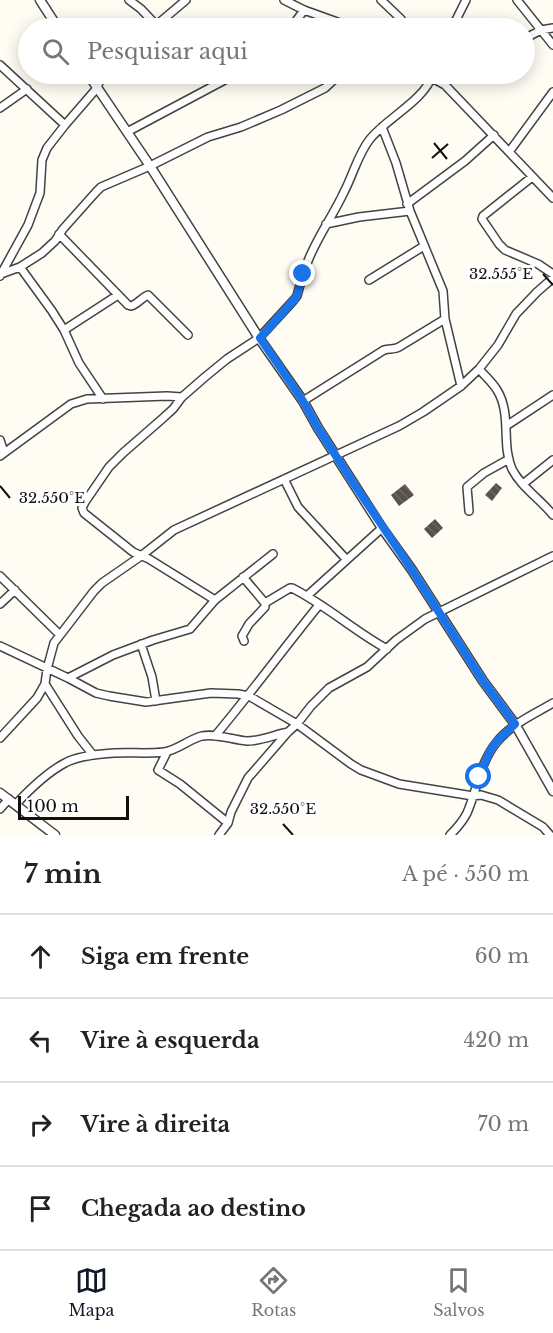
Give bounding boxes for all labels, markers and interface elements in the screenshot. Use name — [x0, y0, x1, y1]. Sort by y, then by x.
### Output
search box — [18, 18, 535, 84]
icon: search — [39, 35, 72, 68]
text: Pesquisar aqui — [87, 38, 248, 65]
route end — [289, 260, 315, 286]
text: 32.555°E — [469, 264, 533, 283]
text: 32.550°E — [19, 488, 85, 507]
route start — [465, 763, 491, 789]
scale bar — [18, 793, 129, 820]
text: 100 m — [27, 796, 79, 816]
text: 32.550°E — [250, 799, 316, 818]
text: 7 min — [24, 858, 101, 890]
text: A pé · 550 m — [402, 862, 529, 886]
icon: ahead — [24, 940, 57, 973]
text: Siga em frente — [81, 943, 249, 970]
text: 60 m — [475, 944, 529, 968]
icon: left — [24, 1024, 57, 1057]
text: Vire à esquerda — [81, 1027, 260, 1054]
text: 420 m — [464, 1028, 529, 1052]
icon: right — [24, 1108, 57, 1141]
text: Vire à direita — [81, 1111, 230, 1138]
text: 70 m — [477, 1112, 529, 1136]
icon: arrive — [24, 1192, 57, 1225]
text: Chegada ao destino — [81, 1195, 306, 1222]
tab: Mapa — [68, 1264, 114, 1320]
tab: Rotas — [251, 1264, 296, 1320]
tab: Salvos — [433, 1264, 485, 1320]

